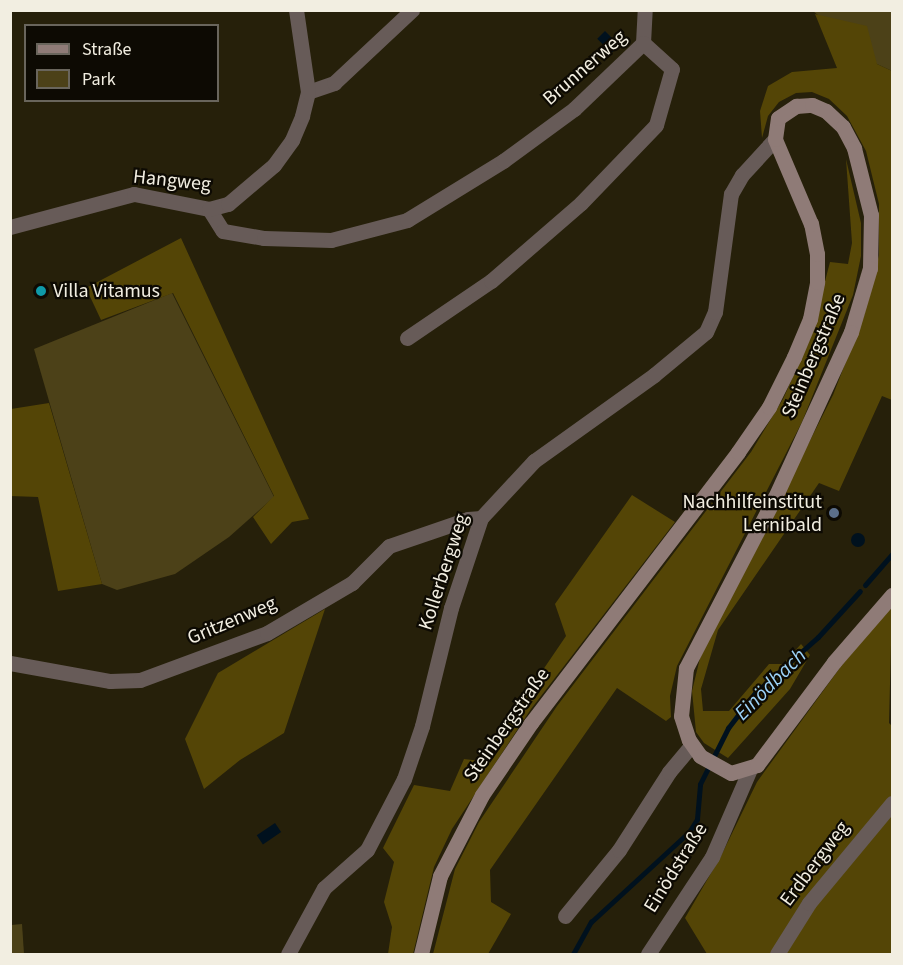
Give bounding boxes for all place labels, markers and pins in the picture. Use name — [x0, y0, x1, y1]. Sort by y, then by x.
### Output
place label: Villa Vitamus — [53, 279, 160, 303]
marker: Villa Vitamus — [34, 284, 48, 298]
place label: Nachhilfeinstitut Lernibald — [683, 490, 822, 537]
marker: Nachhilfeinstitut Lernibald — [827, 506, 841, 520]

